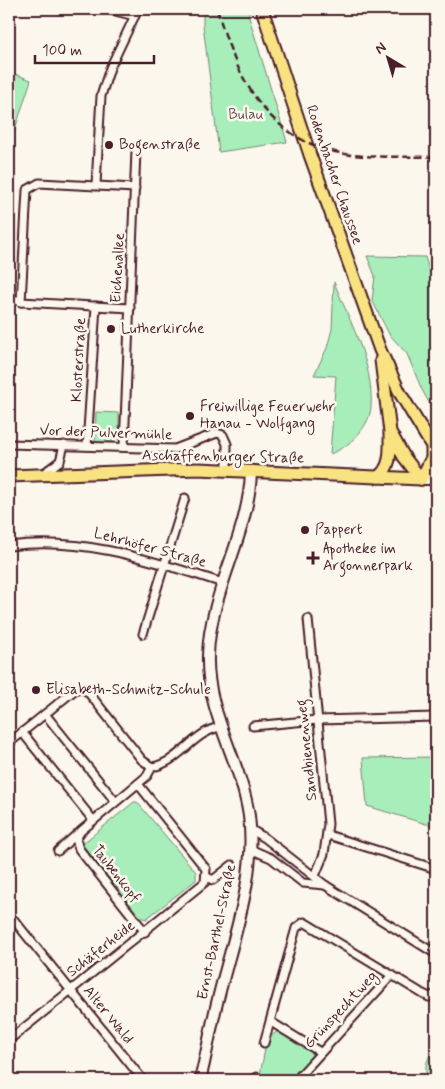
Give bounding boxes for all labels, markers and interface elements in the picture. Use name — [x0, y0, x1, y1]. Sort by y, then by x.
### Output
scale bar — [35, 32, 154, 64]
north arrow — [362, 32, 412, 82]
text: N — [371, 39, 390, 59]
text: 100 m — [42, 41, 82, 61]
street label: Rodenbacher Chaussee — [301, 103, 367, 247]
park label: Bulau — [228, 105, 264, 125]
place label: Bogenstraße — [119, 135, 200, 156]
marker: Bogenstraße — [103, 139, 115, 151]
street label: Eichenallee — [106, 232, 130, 304]
street label: Klosterstraße — [67, 317, 91, 403]
place label: Lutherkirche — [121, 319, 204, 339]
marker: Lutherkirche — [105, 323, 117, 335]
place label: Freiwillige Feuerwehr Hanau - Wolfgang — [200, 397, 335, 435]
marker: Freiwillige Feuerwehr Hanau - Wolfgang — [184, 410, 196, 422]
street label: Vor der Pulvermühle — [39, 421, 173, 445]
street label: Aschaffenburger Straße — [142, 446, 304, 469]
place label: Pappert — [315, 520, 363, 540]
street label: Lehrhöfer Straße — [91, 523, 209, 573]
marker: Pappert — [299, 524, 311, 536]
place label: Apotheke im Argonnerpark — [323, 539, 413, 577]
marker: Apotheke im Argonnerpark — [307, 552, 319, 564]
place label: Elisabeth-Schmitz-Schule — [46, 680, 211, 700]
marker: Elisabeth-Schmitz-Schule — [30, 684, 42, 696]
street label: Sandbienenweg — [292, 698, 323, 802]
street label: Taubenkopf — [87, 841, 145, 907]
street label: Ernst-Barthel-Straße — [193, 862, 241, 1002]
street label: Schäferheide — [63, 916, 139, 982]
street label: Grünspechtweg — [300, 967, 383, 1054]
street label: Alter Wald — [78, 982, 138, 1048]

